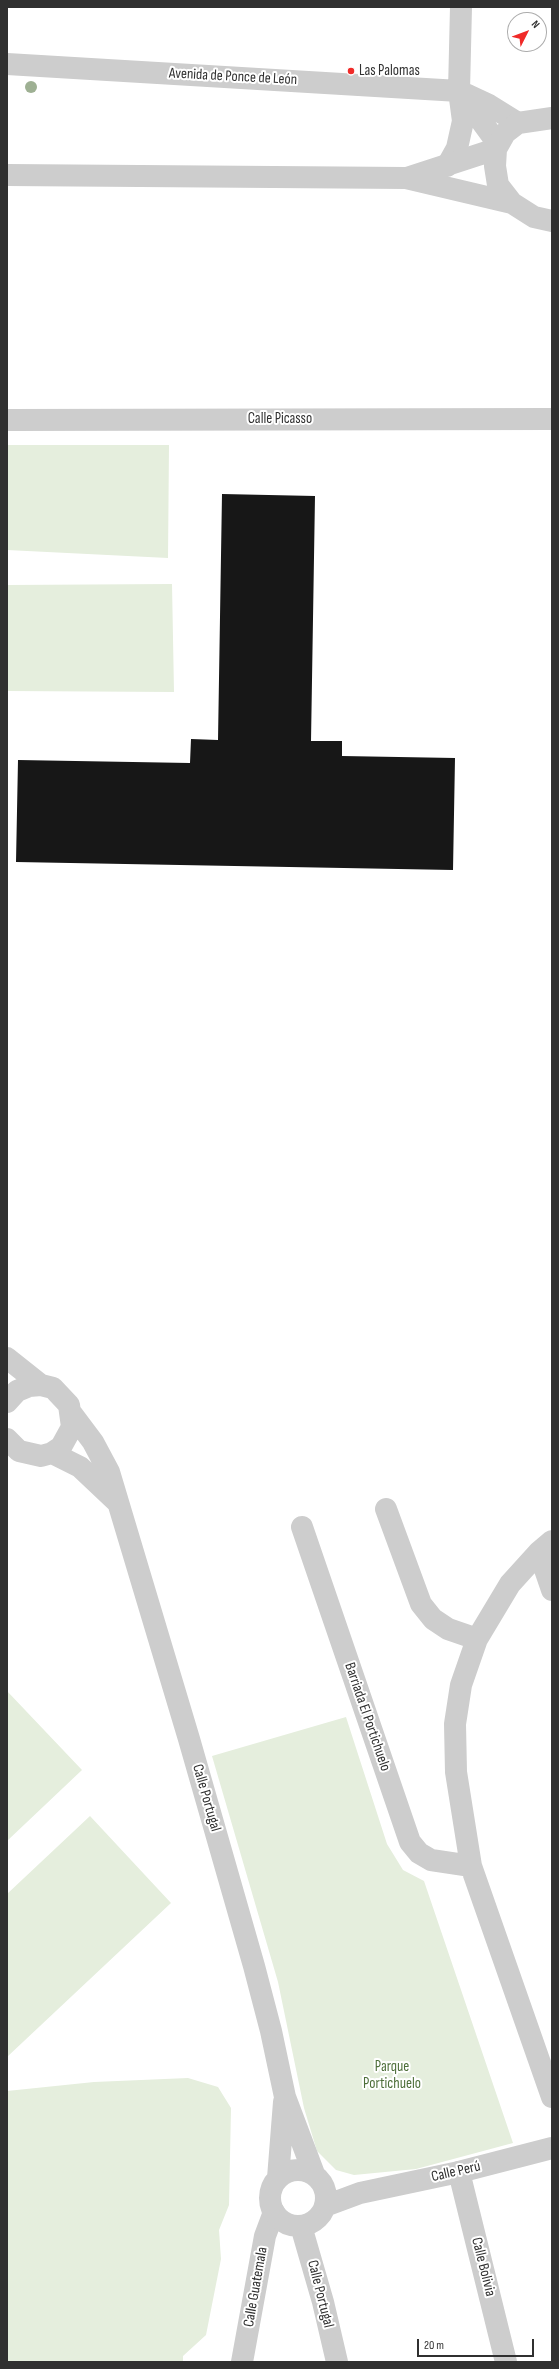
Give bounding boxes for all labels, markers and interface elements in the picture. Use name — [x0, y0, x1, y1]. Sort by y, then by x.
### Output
north arrow — [507, 12, 547, 52]
text: N — [529, 18, 542, 31]
place label: Las Palomas — [359, 62, 420, 80]
street label: Avenida de Ponce de León — [168, 65, 298, 89]
marker: Las Palomas — [346, 66, 356, 76]
street label: Calle Picasso — [248, 410, 312, 428]
street label: Barriada El Portichuelo — [340, 1660, 394, 1774]
street label: Calle Portugal — [188, 1762, 224, 1834]
park label: Parque Portichuelo — [363, 2058, 421, 2093]
street label: Calle Perú — [430, 2158, 482, 2186]
street label: Calle Bolivia — [467, 2236, 499, 2298]
street label: Calle Guatemala — [240, 2246, 272, 2328]
street label: Calle Portugal — [303, 2258, 337, 2330]
scale bar — [419, 2331, 536, 2357]
text: 20 m — [424, 2338, 444, 2353]

